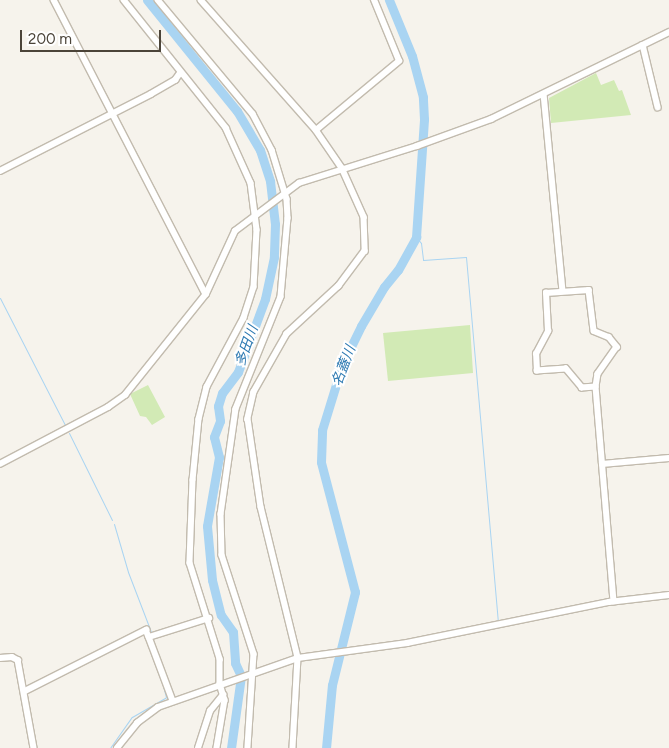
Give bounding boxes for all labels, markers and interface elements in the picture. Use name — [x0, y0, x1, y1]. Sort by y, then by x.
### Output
scale bar — [22, 20, 164, 52]
text: 200 m — [28, 30, 72, 48]
water label: 多田川 — [232, 323, 262, 369]
water label: 名蓋川 — [329, 343, 359, 389]

